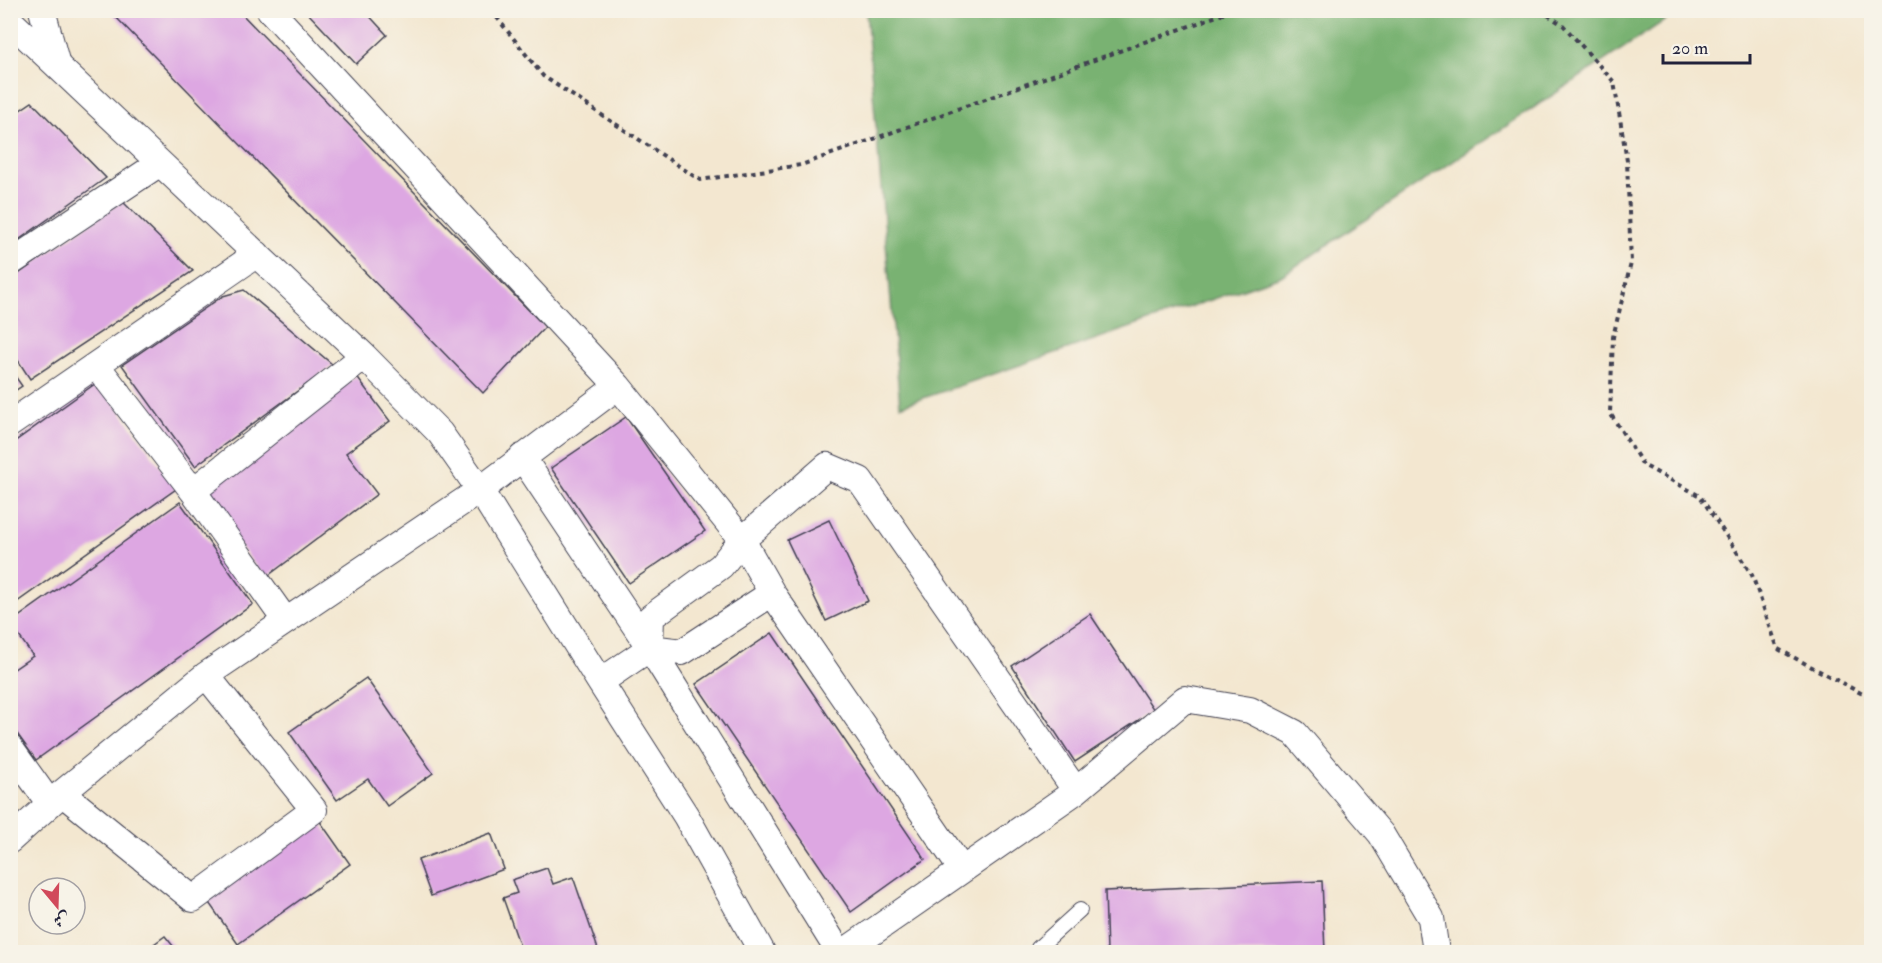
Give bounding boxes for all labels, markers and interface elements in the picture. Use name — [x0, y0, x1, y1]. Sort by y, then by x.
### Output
scale bar — [1663, 27, 1750, 65]
text: 20 m — [1672, 37, 1708, 60]
north arrow — [27, 876, 87, 936]
text: ش — [51, 907, 72, 931]

